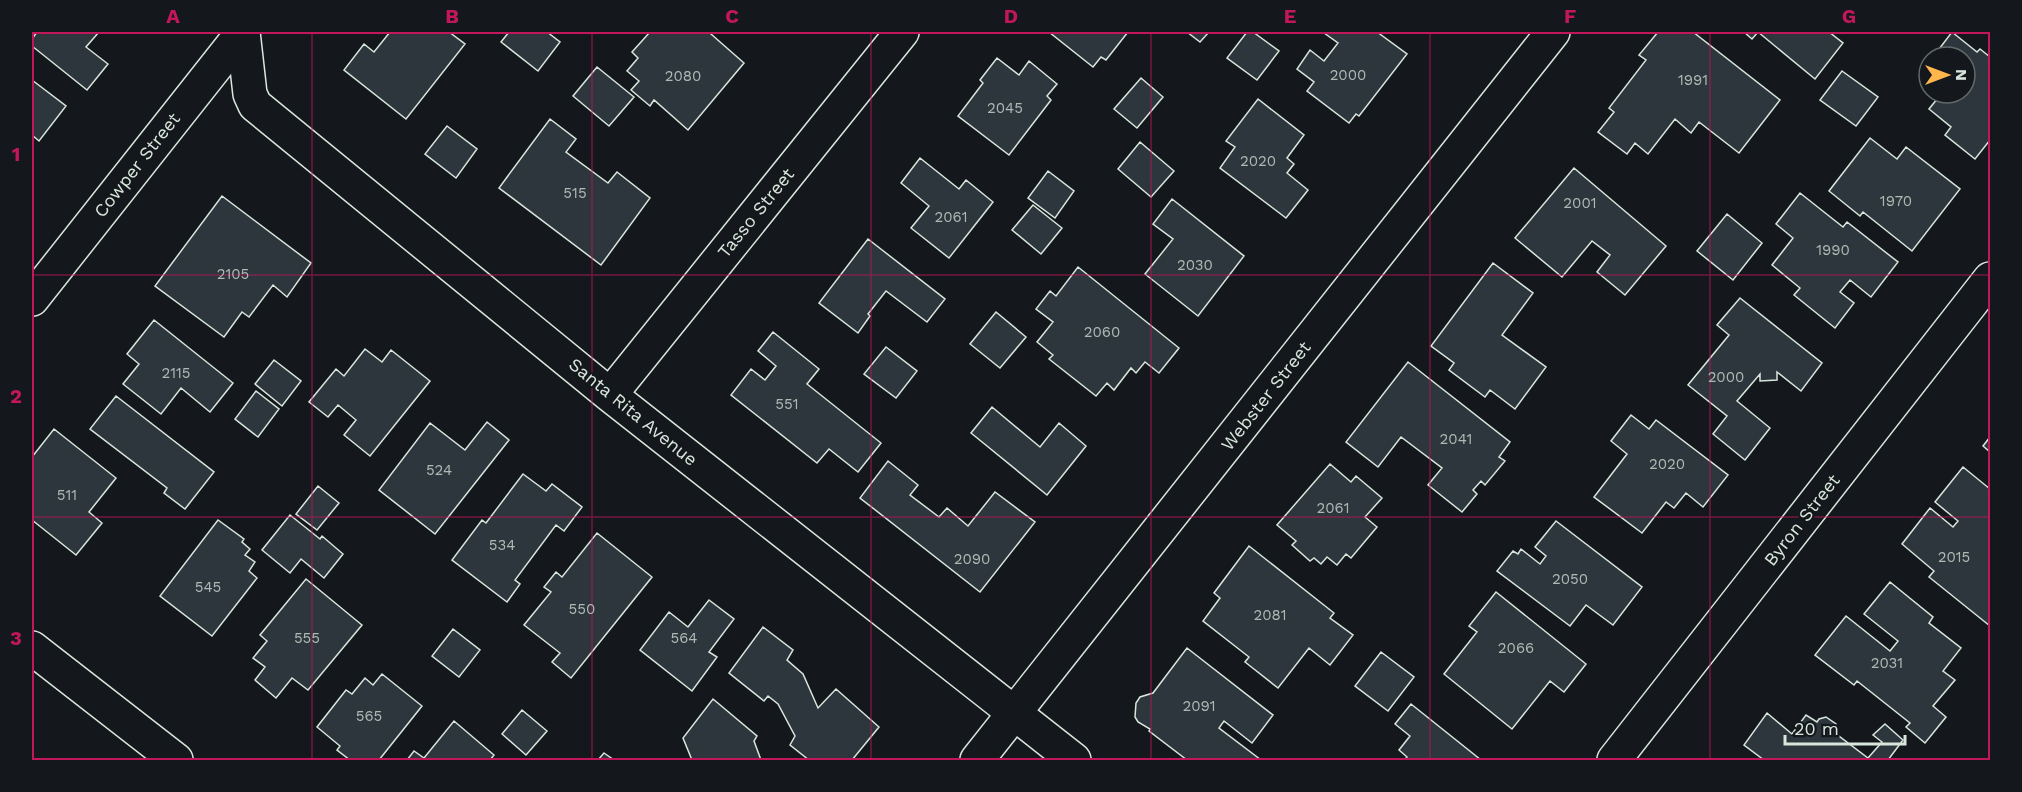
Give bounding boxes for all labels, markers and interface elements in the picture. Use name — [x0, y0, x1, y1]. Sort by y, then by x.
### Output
text: A — [166, 4, 180, 28]
text: B — [445, 4, 459, 28]
text: C — [725, 4, 739, 28]
text: D — [1004, 4, 1018, 28]
text: E — [1284, 4, 1296, 28]
text: F — [1564, 4, 1576, 28]
text: G — [1842, 4, 1856, 28]
north arrow — [1917, 45, 1977, 105]
house number: 2000 — [1330, 66, 1366, 84]
house number: 2080 — [665, 67, 701, 85]
text: N — [1952, 69, 1971, 81]
house number: 1991 — [1678, 71, 1708, 89]
house number: 2045 — [987, 99, 1023, 117]
street label: Cowper Street — [89, 108, 184, 221]
text: 1 — [12, 142, 20, 166]
house number: 2020 — [1240, 152, 1276, 170]
street label: Tasso Street — [713, 163, 798, 262]
house number: 515 — [563, 184, 587, 202]
house number: 1970 — [1880, 192, 1912, 210]
house number: 2001 — [1563, 194, 1597, 212]
house number: 2061 — [934, 208, 968, 226]
house number: 1990 — [1816, 241, 1850, 259]
house number: 2030 — [1177, 256, 1213, 274]
house number: 2105 — [217, 265, 249, 283]
house number: 2060 — [1084, 323, 1120, 341]
street label: Webster Street — [1216, 336, 1315, 455]
street label: Santa Rita Avenue — [565, 353, 702, 470]
house number: 2115 — [161, 364, 191, 382]
house number: 2000 — [1708, 368, 1744, 386]
text: 2 — [10, 384, 22, 408]
house number: 551 — [775, 395, 799, 413]
house number: 2041 — [1440, 430, 1472, 448]
house number: 2020 — [1649, 455, 1685, 473]
house number: 524 — [426, 461, 452, 479]
street label: Byron Street — [1759, 469, 1844, 570]
house number: 511 — [57, 486, 77, 504]
house number: 2061 — [1316, 499, 1350, 517]
house number: 534 — [489, 536, 515, 554]
house number: 2015 — [1938, 548, 1970, 566]
house number: 2090 — [954, 550, 990, 568]
house number: 2050 — [1552, 570, 1588, 588]
house number: 545 — [195, 578, 221, 596]
house number: 550 — [569, 600, 595, 618]
house number: 2081 — [1253, 606, 1287, 624]
text: 3 — [10, 626, 22, 650]
house number: 555 — [294, 629, 320, 647]
house number: 564 — [670, 629, 698, 647]
house number: 2066 — [1498, 639, 1534, 657]
house number: 2031 — [1871, 654, 1903, 672]
house number: 2091 — [1182, 697, 1216, 715]
house number: 565 — [356, 707, 382, 725]
scale bar — [1785, 708, 1905, 746]
text: 20 m — [1794, 718, 1839, 739]

